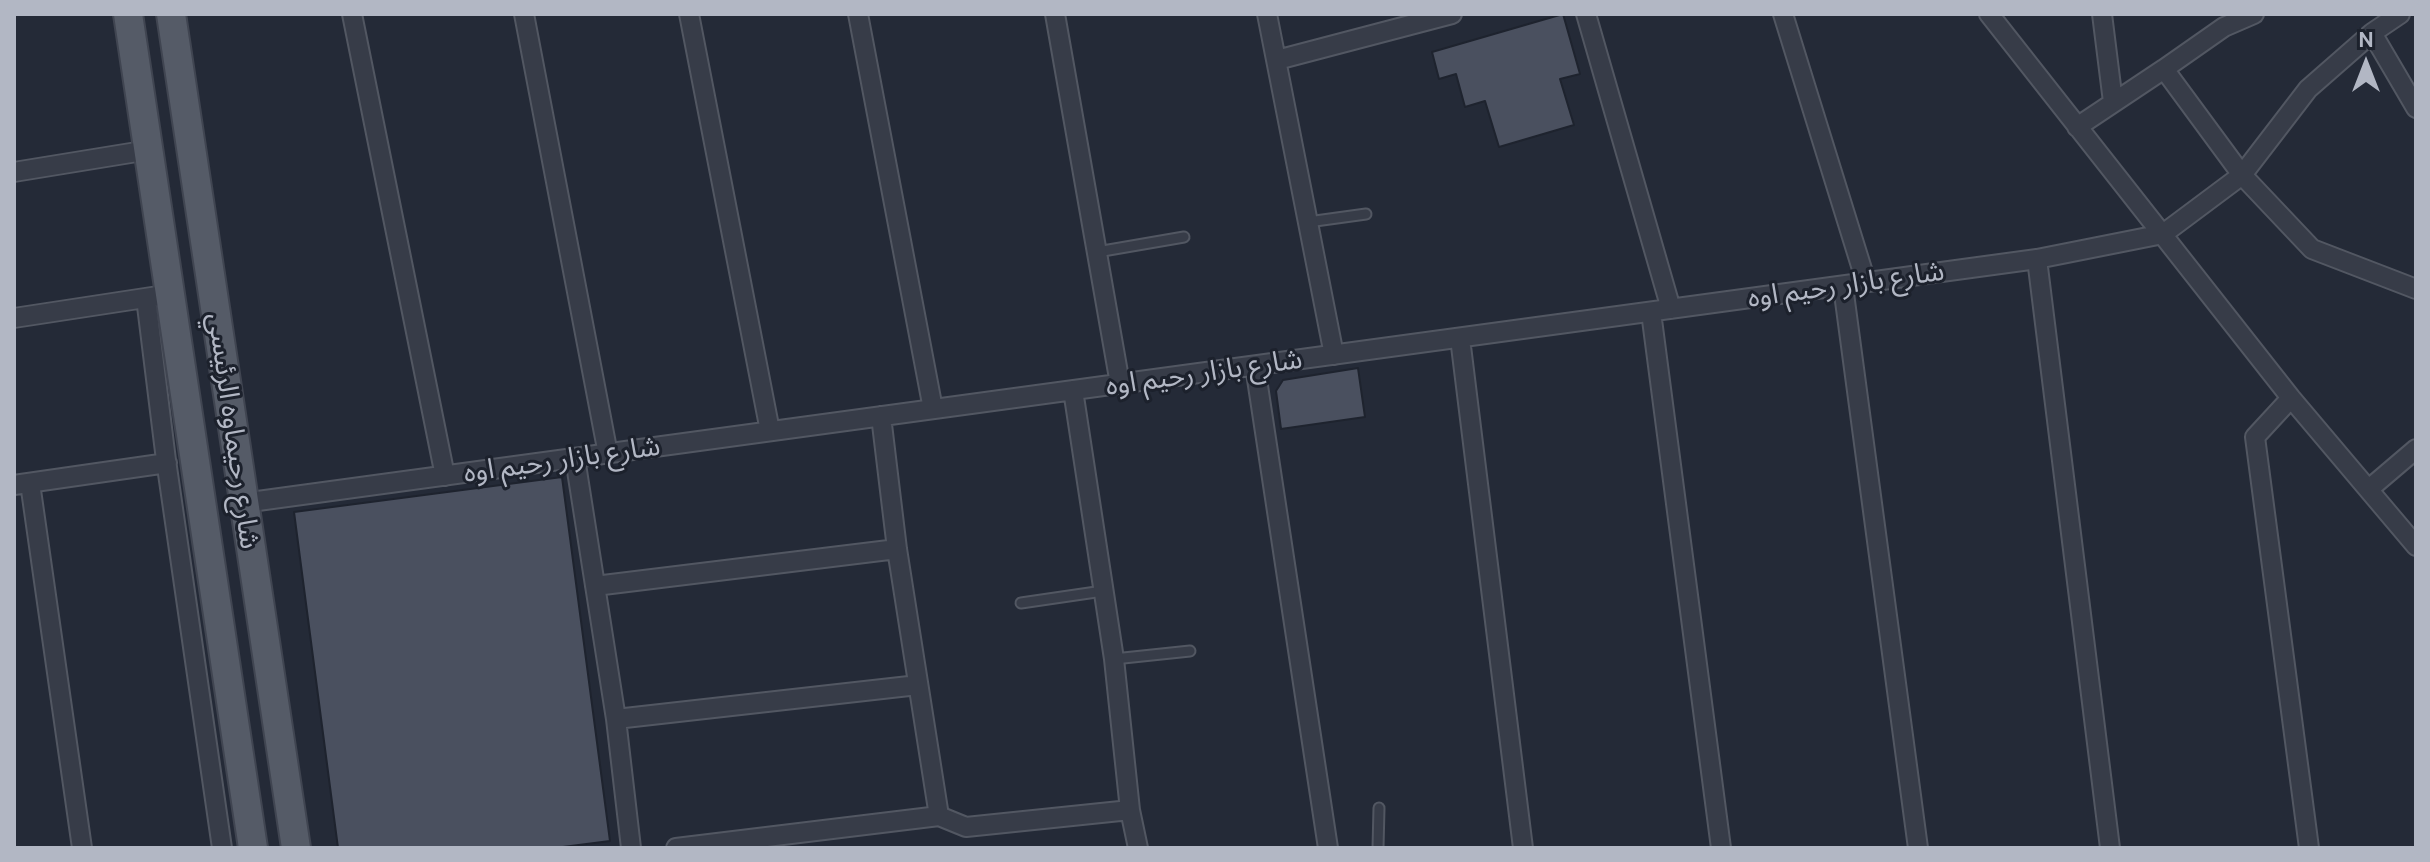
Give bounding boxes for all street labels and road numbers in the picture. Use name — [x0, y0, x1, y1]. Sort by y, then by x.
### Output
street label: شارع بازار رحيم اوه — [1746, 255, 1946, 315]
street label: شارع رحيماوه الرئيسي — [200, 311, 266, 551]
street label: شارع بازار رحيم اوه — [1104, 343, 1304, 403]
street label: شارع بازار رحيم اوه — [462, 430, 662, 490]

